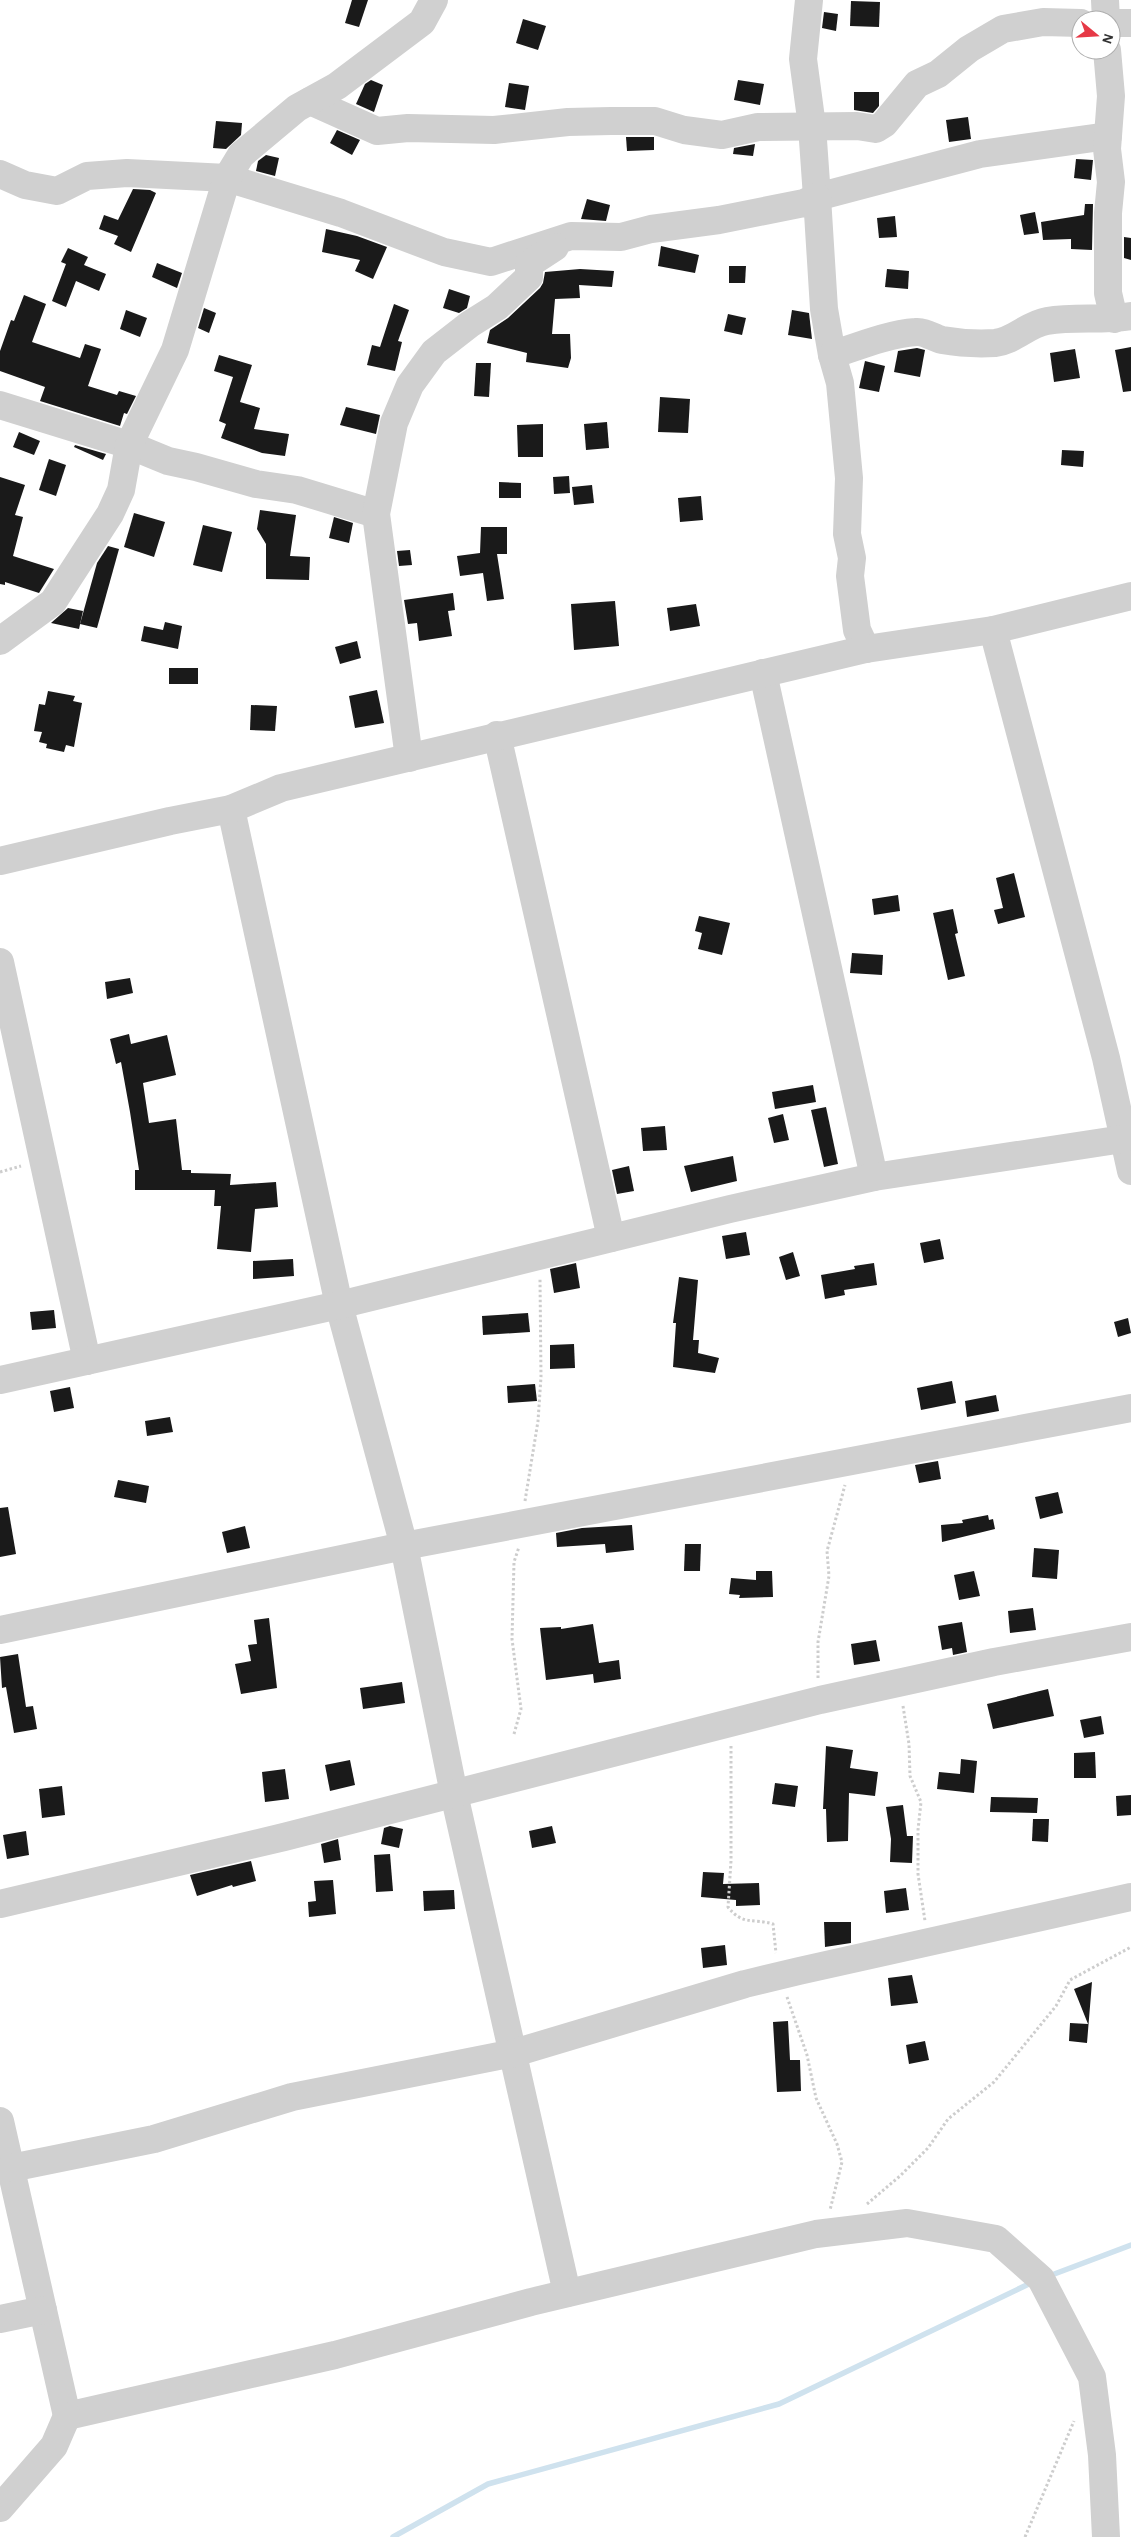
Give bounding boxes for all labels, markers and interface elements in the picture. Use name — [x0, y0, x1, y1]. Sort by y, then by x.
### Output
north arrow — [1071, 10, 1121, 60]
text: N — [1099, 32, 1116, 46]

